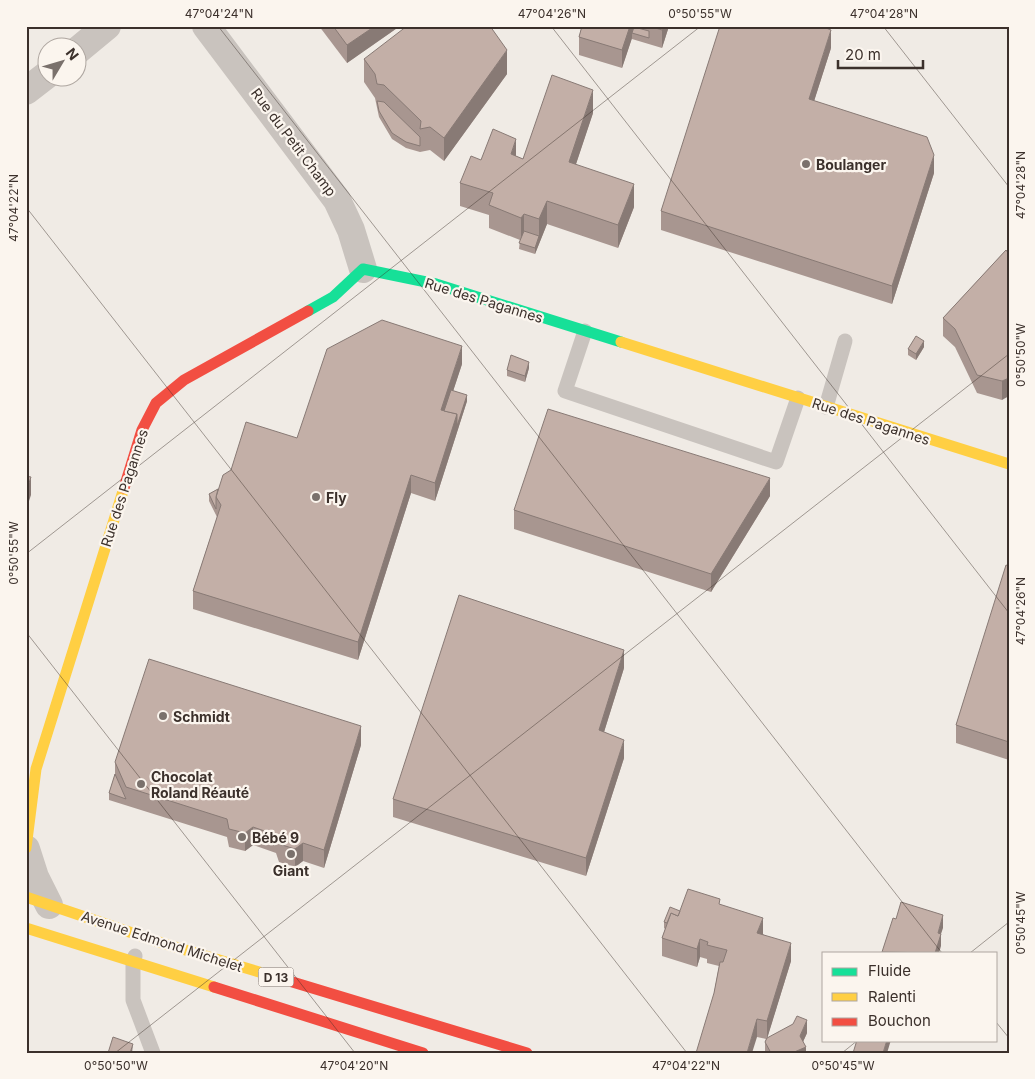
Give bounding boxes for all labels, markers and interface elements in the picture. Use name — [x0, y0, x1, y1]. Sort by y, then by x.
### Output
text: 47°04'24"N — [185, 6, 253, 21]
text: 47°04'26"N — [518, 6, 586, 21]
text: 0°50'55"W — [668, 6, 732, 21]
text: 47°04'28"N — [850, 6, 918, 21]
north arrow — [38, 38, 88, 88]
scale bar — [838, 38, 922, 70]
text: N — [63, 44, 83, 63]
text: 20 m — [845, 45, 881, 64]
street label: Rue du Petit Champ — [248, 85, 340, 199]
text: 47°04'28"N — [1013, 151, 1028, 219]
place label: Boulanger — [816, 156, 886, 173]
marker: Boulanger — [800, 158, 812, 170]
text: 47°04'22"N — [6, 174, 21, 242]
street label: Rue des Pagannes — [423, 274, 545, 326]
text: 0°50'50"W — [1013, 323, 1028, 387]
street label: Rue des Pagannes — [810, 394, 932, 448]
street label: Rue des Pagannes — [97, 427, 151, 549]
place label: Fly — [326, 489, 347, 506]
marker: Fly — [310, 491, 322, 503]
text: 0°50'55"W — [6, 521, 21, 585]
text: 47°04'26"N — [1013, 577, 1028, 645]
place label: Schmidt — [173, 708, 230, 725]
marker: Schmidt — [157, 710, 169, 722]
place label: Chocolat Roland Réauté — [151, 768, 249, 801]
marker: Chocolat Roland Réauté — [135, 778, 147, 790]
place label: Bébé 9 — [252, 829, 299, 846]
marker: Bébé 9 — [236, 831, 248, 843]
marker: Giant — [285, 848, 297, 860]
place label: Giant — [273, 862, 309, 879]
text: 0°50'45"W — [1013, 891, 1028, 955]
street label: Avenue Edmond Michelet — [79, 907, 245, 975]
legend — [822, 952, 998, 1042]
text: Fluide — [868, 961, 911, 980]
road number: D 13 — [258, 968, 294, 986]
text: Ralenti — [868, 987, 916, 1006]
text: Bouchon — [868, 1011, 931, 1030]
text: 0°50'50"W — [84, 1058, 148, 1073]
text: 47°04'20"N — [320, 1058, 388, 1073]
text: 47°04'22"N — [652, 1058, 720, 1073]
text: 0°50'45"W — [811, 1058, 875, 1073]

